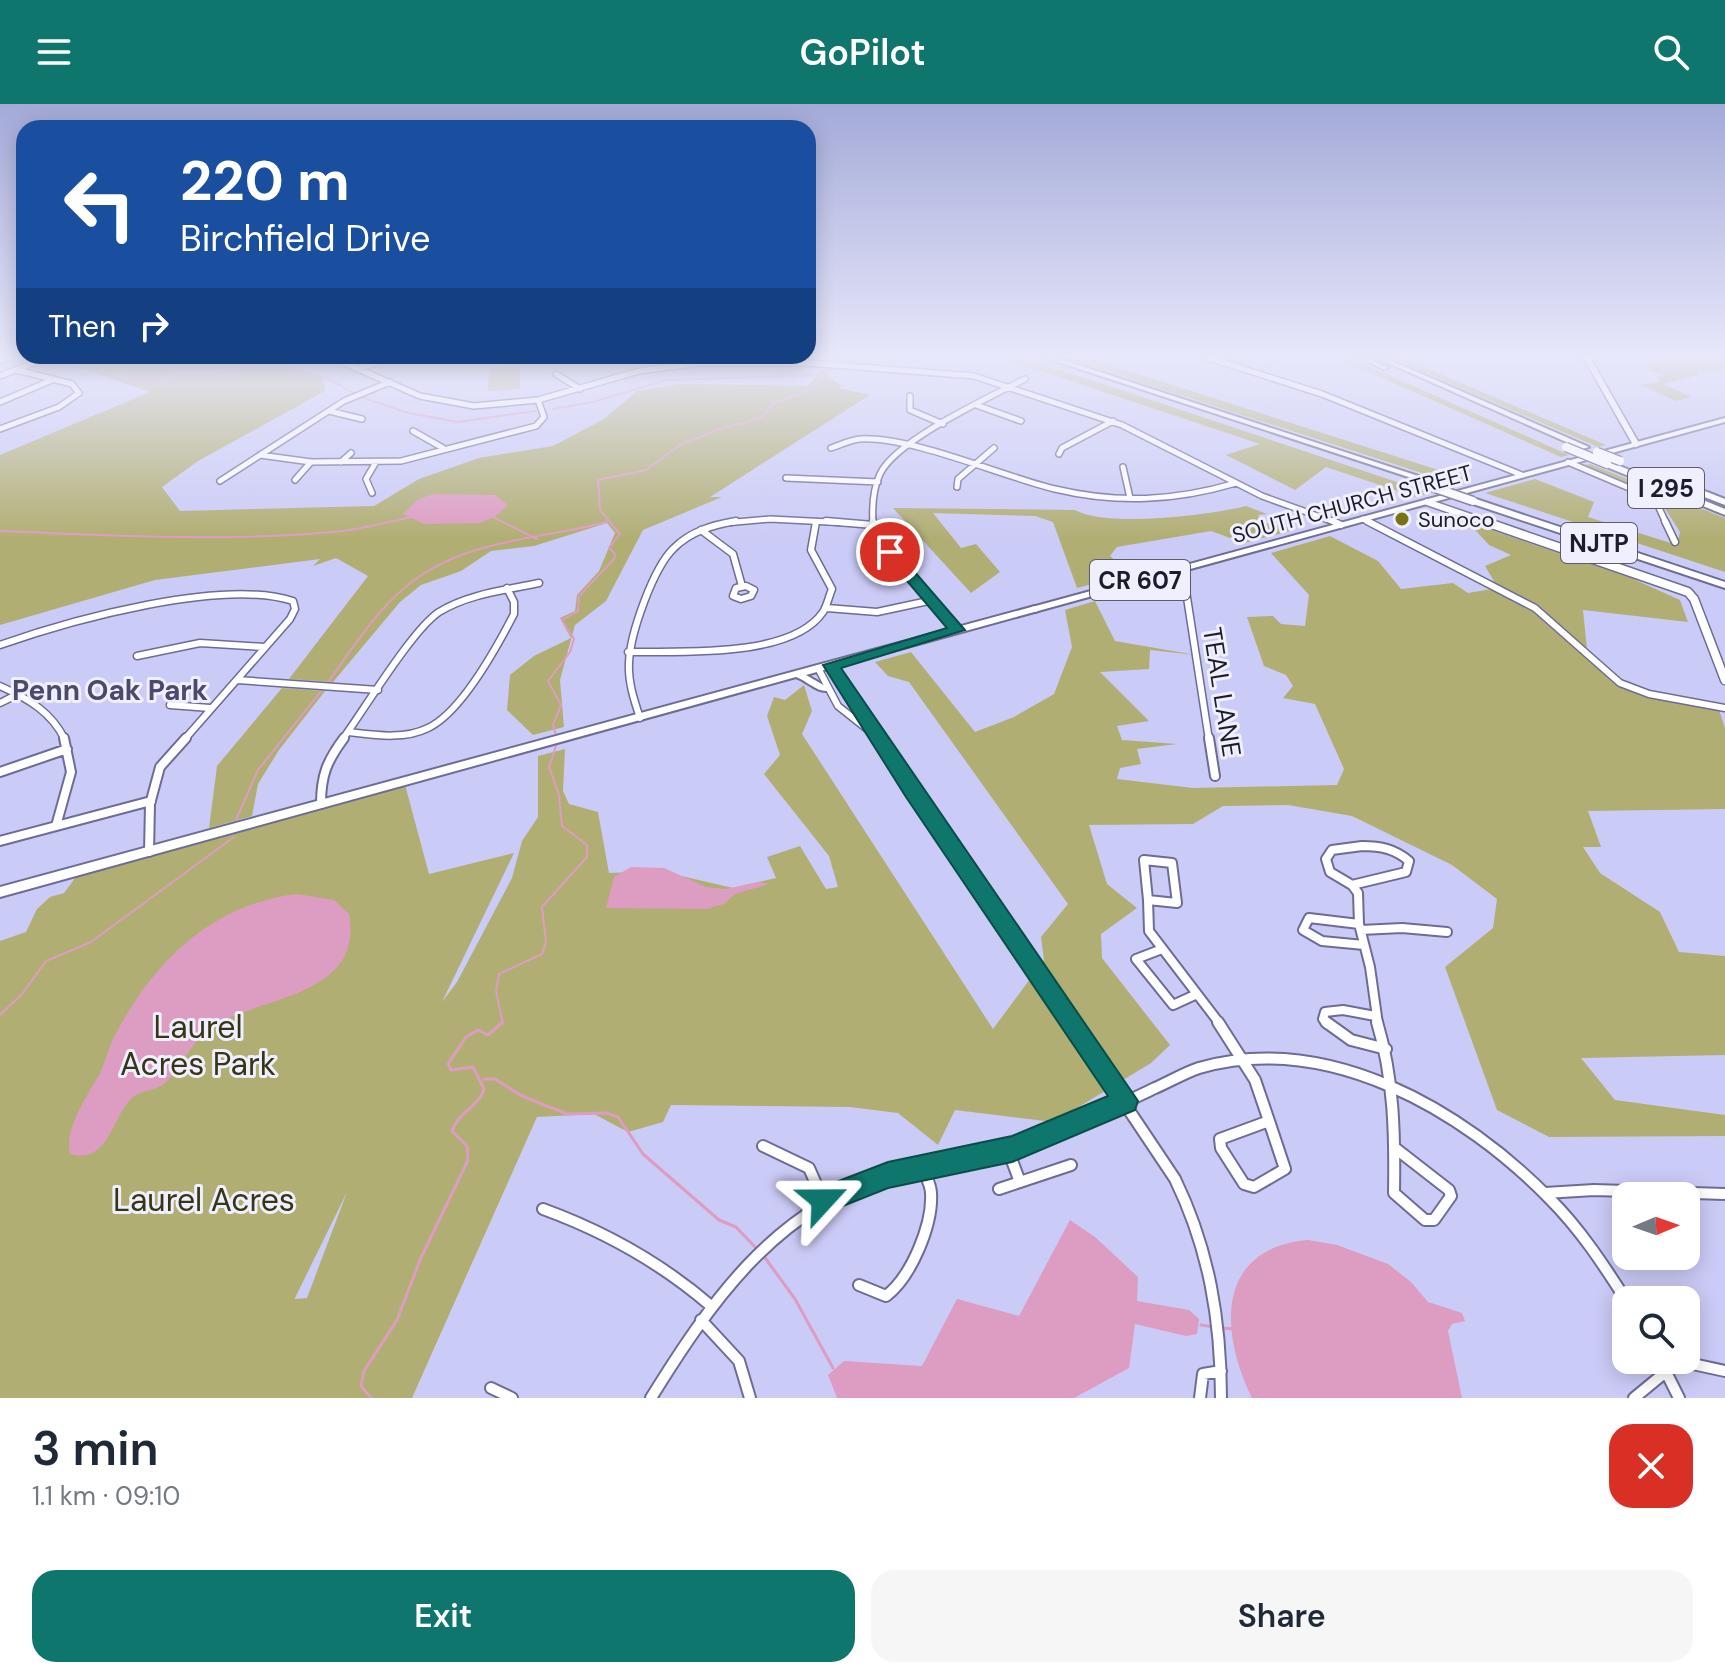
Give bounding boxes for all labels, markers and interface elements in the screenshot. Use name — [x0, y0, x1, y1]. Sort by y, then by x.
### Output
text: GoPilot — [799, 29, 926, 76]
icon: menu — [32, 30, 76, 74]
icon: search — [1649, 30, 1693, 74]
text: 220 m — [180, 144, 350, 217]
icon: left — [48, 152, 152, 256]
text: Birchfield Drive — [180, 215, 430, 262]
icon: right — [132, 304, 176, 348]
text: Then — [48, 307, 116, 346]
street label: SOUTH CHURCH STREET — [1229, 458, 1475, 550]
road number: I 295 — [1628, 468, 1704, 508]
place label: Sunoco — [1418, 505, 1495, 534]
marker: Sunoco — [1393, 510, 1411, 528]
pin — [856, 518, 924, 586]
road number: NJTP — [1561, 523, 1637, 563]
icon: arrive — [868, 530, 912, 574]
road number: CR 607 — [1090, 560, 1190, 600]
street label: TEAL LANE — [1195, 625, 1249, 759]
district label: Penn Oak Park — [12, 672, 208, 709]
park label: Laurel Acres Park — [120, 1006, 276, 1085]
position arrow — [781, 1158, 865, 1242]
park label: Laurel Acres — [113, 1179, 295, 1221]
north arrow — [1612, 1182, 1700, 1270]
map controls — [1612, 1182, 1700, 1374]
button: search — [1612, 1286, 1700, 1374]
text: 3 min — [32, 1417, 159, 1480]
button: close — [1609, 1424, 1693, 1508]
text: 1.1 km · 09:10 — [32, 1479, 180, 1513]
button: Exit — [32, 1570, 855, 1662]
button: Share — [871, 1570, 1693, 1662]

